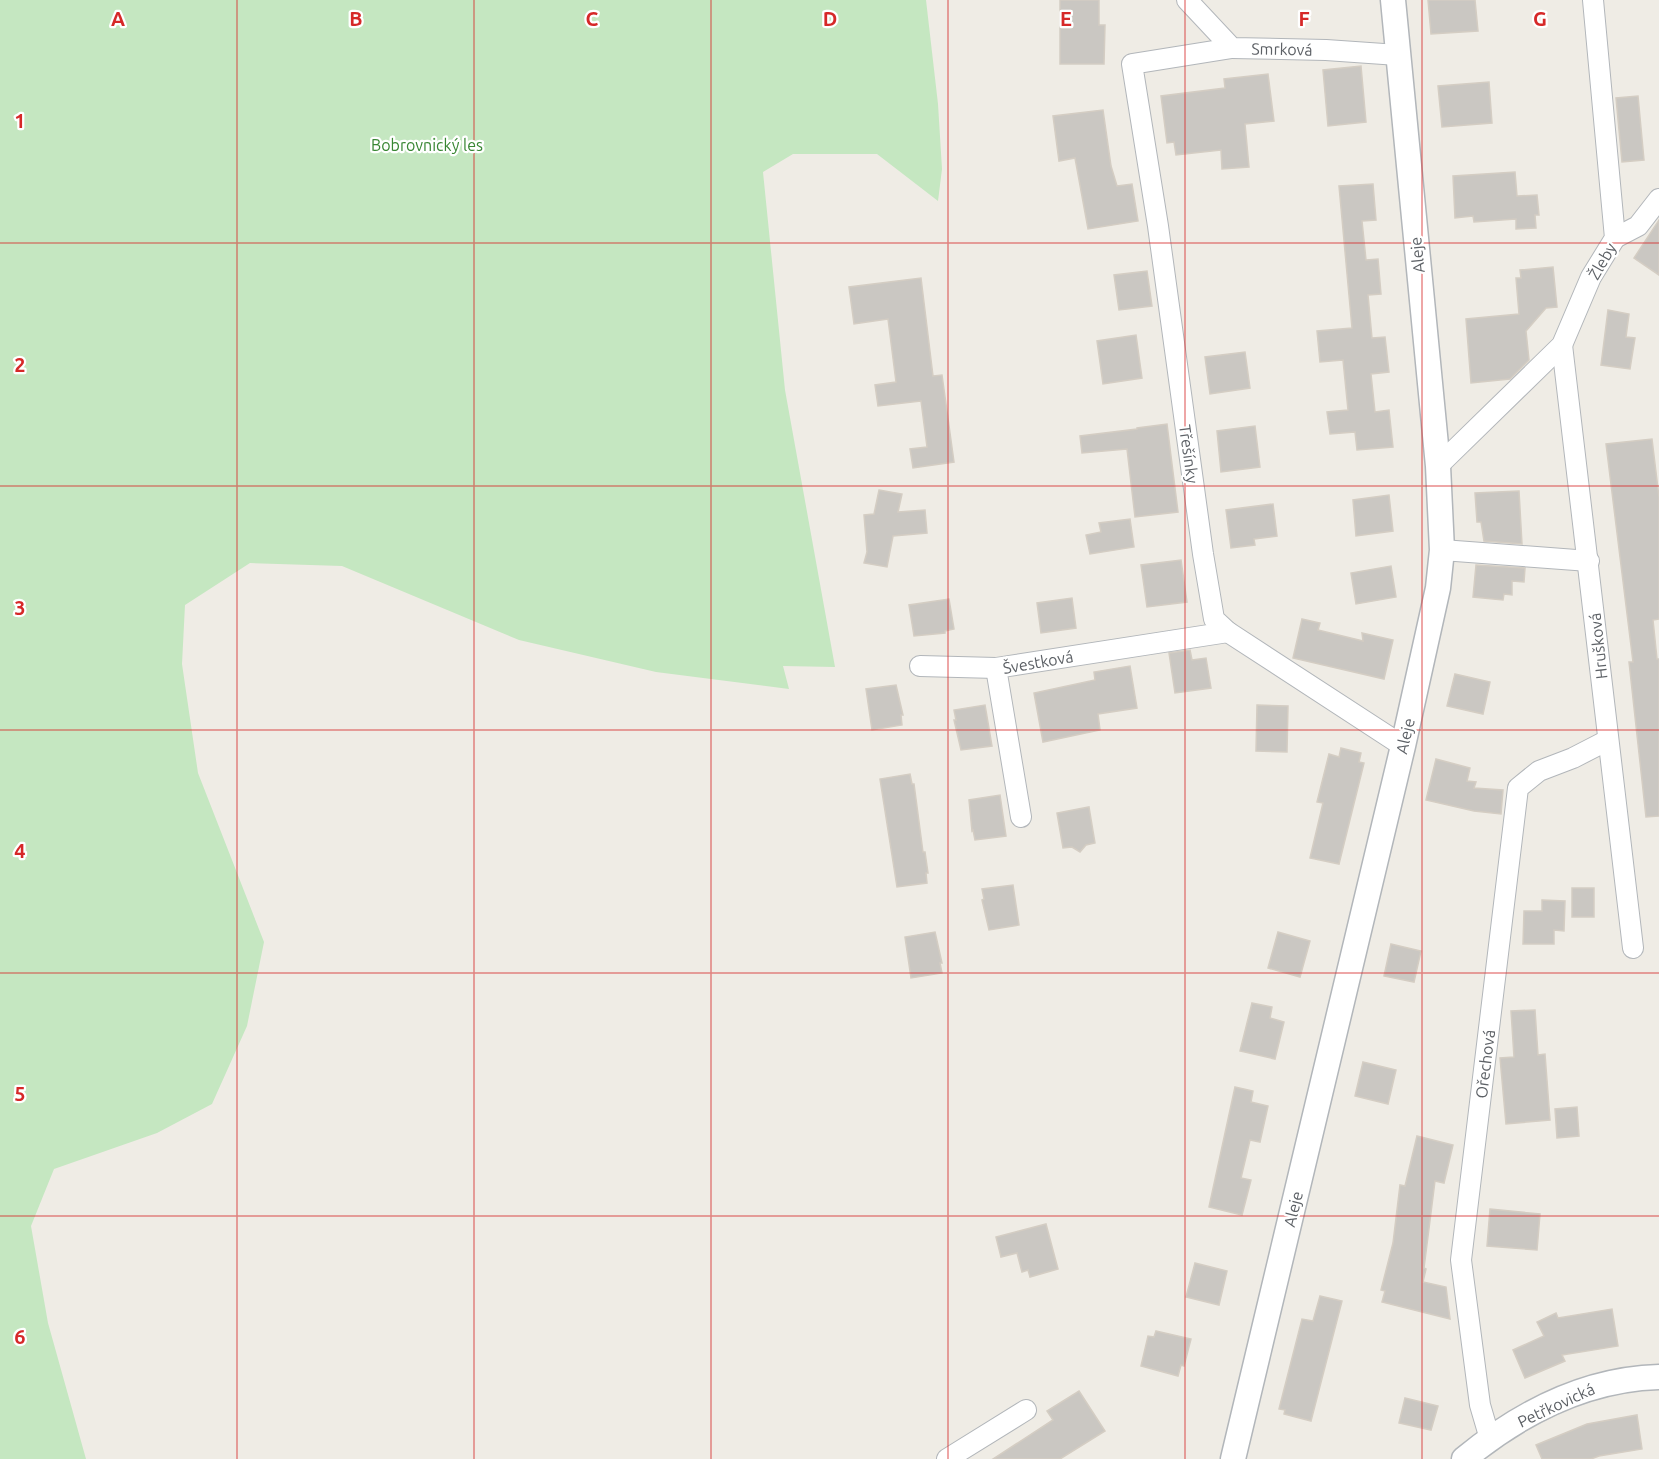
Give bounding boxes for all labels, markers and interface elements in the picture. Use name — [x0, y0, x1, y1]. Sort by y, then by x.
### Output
text: A — [111, 7, 125, 30]
text: B — [349, 7, 363, 30]
text: C — [586, 7, 599, 30]
text: D — [823, 7, 837, 30]
text: E — [1060, 7, 1072, 30]
text: F — [1298, 7, 1310, 30]
text: G — [1533, 7, 1547, 30]
street label: Smrková — [1251, 39, 1313, 59]
text: 1 — [14, 109, 26, 132]
park label: Bobrovnický les — [371, 136, 483, 154]
street label: Aleje — [1406, 236, 1428, 274]
street label: Žleby — [1584, 239, 1620, 282]
text: 2 — [14, 353, 26, 376]
street label: Třešínky — [1176, 424, 1202, 485]
text: 3 — [14, 596, 26, 619]
street label: Hrušková — [1586, 612, 1610, 680]
street label: Švestková — [1001, 646, 1075, 677]
street label: Aleje — [1392, 716, 1418, 756]
text: 4 — [14, 839, 26, 862]
street label: Ořechová — [1472, 1029, 1498, 1099]
text: 5 — [14, 1082, 26, 1105]
street label: Aleje — [1280, 1189, 1306, 1229]
text: 6 — [14, 1325, 26, 1348]
street label: Petřkovická — [1515, 1379, 1597, 1431]

